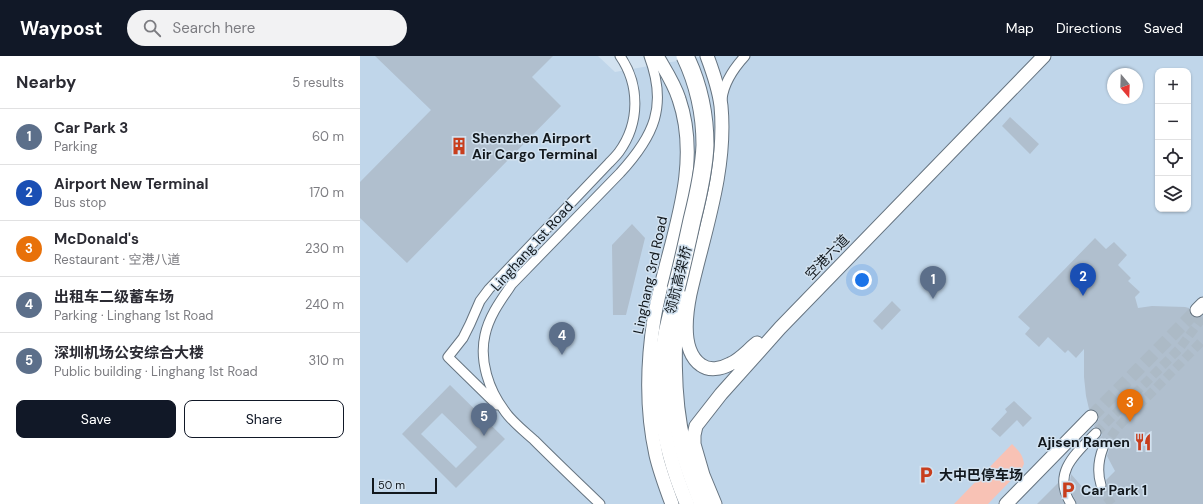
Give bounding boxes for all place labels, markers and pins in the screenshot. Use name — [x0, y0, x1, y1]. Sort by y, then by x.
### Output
place label: Shenzhen Airport Air Cargo Terminal — [472, 129, 598, 163]
building icon: Shenzhen Airport Air Cargo Terminal — [449, 136, 469, 156]
pin: 2 — [1070, 263, 1096, 296]
pin: 1 — [920, 266, 946, 299]
pin: 4 — [549, 322, 575, 355]
pin: 3 — [1117, 389, 1143, 422]
pin: 5 — [471, 403, 497, 436]
restaurant icon: Ajisen Ramen — [1133, 432, 1153, 452]
place label: Ajisen Ramen — [1038, 433, 1130, 451]
parking icon: 大中巴停车场 — [916, 465, 936, 485]
place label: 大中巴停车场 — [939, 466, 1023, 484]
parking icon: Car Park 1 — [1058, 480, 1078, 500]
place label: Car Park 1 — [1081, 481, 1147, 499]

